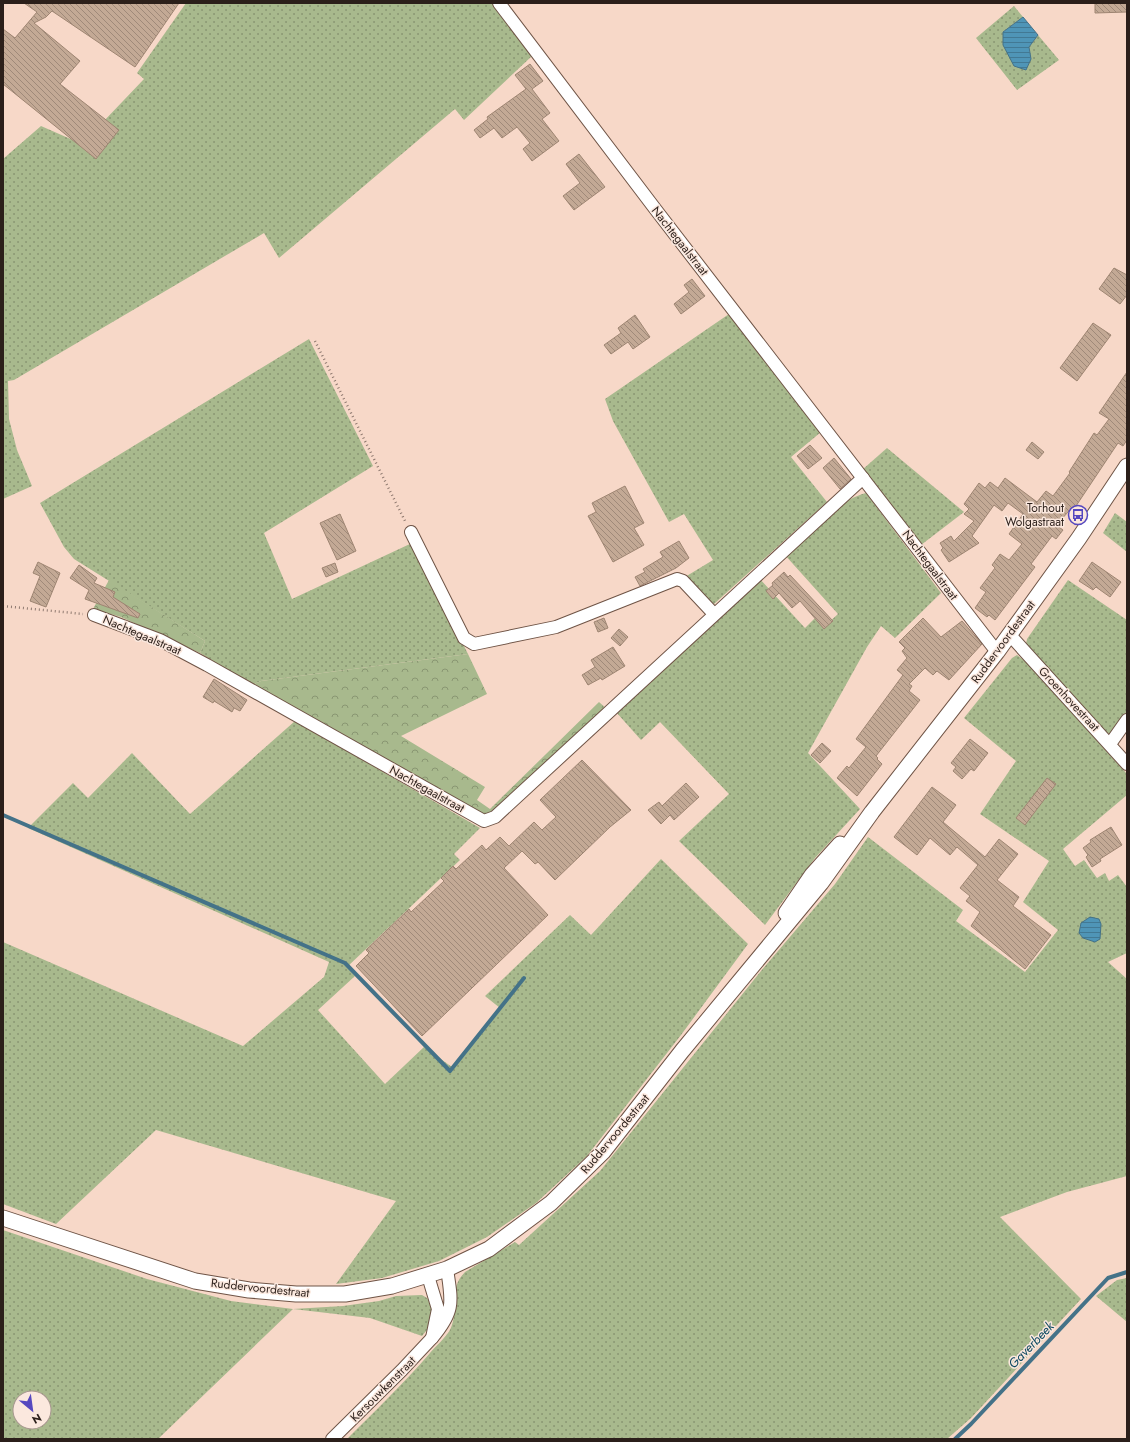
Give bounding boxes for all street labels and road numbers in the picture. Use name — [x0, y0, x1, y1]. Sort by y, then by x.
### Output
street label: Nachtegaalstraat — [647, 203, 713, 280]
street label: Nachtegaalstraat — [898, 526, 962, 604]
street label: Ruddervoordestraat — [967, 597, 1039, 687]
street label: Nachtegaalstraat — [100, 610, 184, 660]
street label: Groenhovestraat — [1034, 663, 1104, 735]
street label: Nachtegaalstraat — [386, 761, 468, 817]
street label: Ruddervoordestraat — [576, 1090, 654, 1178]
street label: Ruddervoordestraat — [210, 1274, 310, 1302]
street label: Kersouwkenstraat — [346, 1352, 420, 1426]

